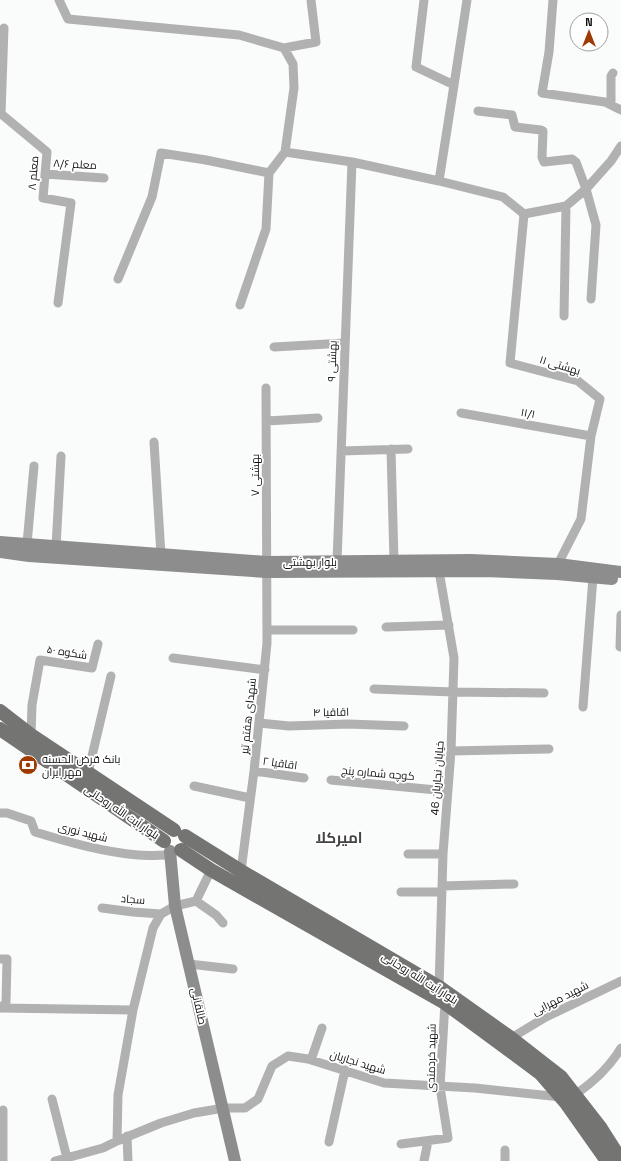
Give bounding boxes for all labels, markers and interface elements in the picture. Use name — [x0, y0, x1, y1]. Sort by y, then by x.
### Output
north arrow — [569, 12, 609, 52]
text: N — [585, 15, 593, 29]
street label: معلم ۸ — [25, 155, 42, 191]
street label: معلم ۸/۶ — [53, 156, 97, 173]
street label: بهشتی ۹ — [324, 340, 340, 382]
street label: بهشتی ۱۱ — [538, 352, 582, 378]
street label: ۱۱/۱ — [520, 405, 536, 421]
street label: بهشتی ۷ — [248, 454, 262, 496]
street label: بلوار بهشتی — [283, 555, 337, 569]
street label: شکوه ۵۰ — [46, 642, 88, 662]
street label: شهدای هفتم تیر — [237, 677, 260, 756]
street label: اقاقیا ۴ — [313, 705, 349, 719]
street label: خیابان نجاریان 46 — [427, 740, 447, 816]
place label: بانک قرض الحسنه مهر ایران — [42, 752, 121, 779]
bank icon: بانک قرض الحسنه مهر ایران — [17, 754, 39, 776]
street label: اقاقیا ۲ — [262, 754, 298, 772]
street label: کوچه شماره پنج — [341, 763, 415, 784]
street label: بلوار آیت الله روحانی — [82, 781, 163, 842]
street label: شهید نوری — [57, 819, 109, 845]
district label: امیرکلا — [315, 828, 363, 847]
street label: سجاد — [120, 891, 146, 907]
street label: بلوار آیت الله روحانی — [379, 948, 461, 1007]
street label: شهید مهرابی — [529, 978, 591, 1018]
street label: طالقانی — [188, 986, 210, 1026]
street label: شهید خردمندی — [423, 1023, 439, 1093]
street label: شهید نجاریان — [328, 1047, 388, 1077]

